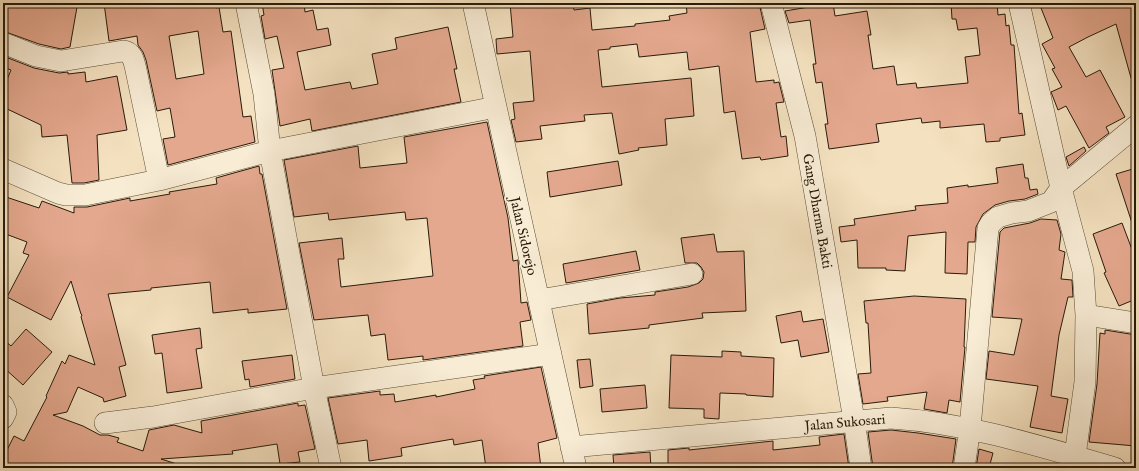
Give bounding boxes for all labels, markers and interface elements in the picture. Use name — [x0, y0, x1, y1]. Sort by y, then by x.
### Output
street label: Gang Dharma Bakti — [798, 152, 836, 270]
street label: Jalan Sidorejo — [505, 193, 541, 278]
street label: Jalan Sukosari — [802, 410, 886, 436]

